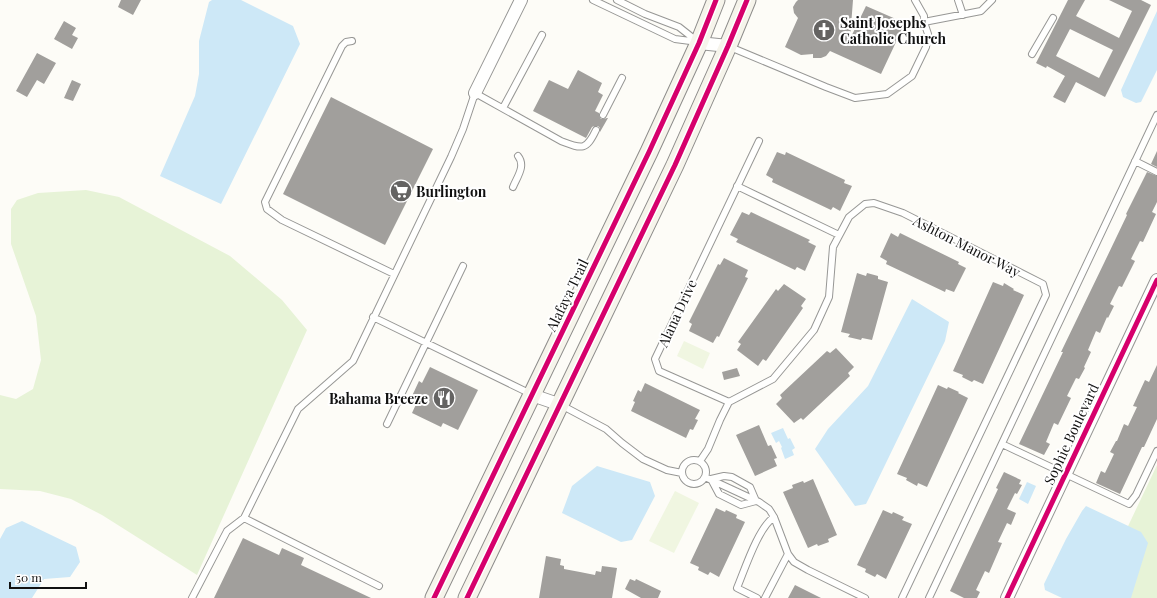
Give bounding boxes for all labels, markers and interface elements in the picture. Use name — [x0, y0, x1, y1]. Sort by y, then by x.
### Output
place label: Saint Josephs Catholic Church — [840, 13, 946, 48]
church icon: Saint Josephs Catholic Church — [811, 17, 837, 43]
supermarket icon: Burlington — [388, 178, 414, 204]
place label: Burlington — [416, 182, 487, 201]
street label: Ashton Manor Way — [909, 210, 1024, 281]
street label: Alafaya Trail — [541, 256, 593, 335]
street label: Alana Drive — [653, 276, 701, 351]
street label: Sophie Boulevard — [1039, 380, 1103, 488]
restaurant icon: Bahama Breeze — [431, 385, 457, 411]
place label: Bahama Breeze — [329, 389, 428, 408]
scale bar — [10, 564, 86, 590]
text: 50 m — [16, 569, 42, 585]

